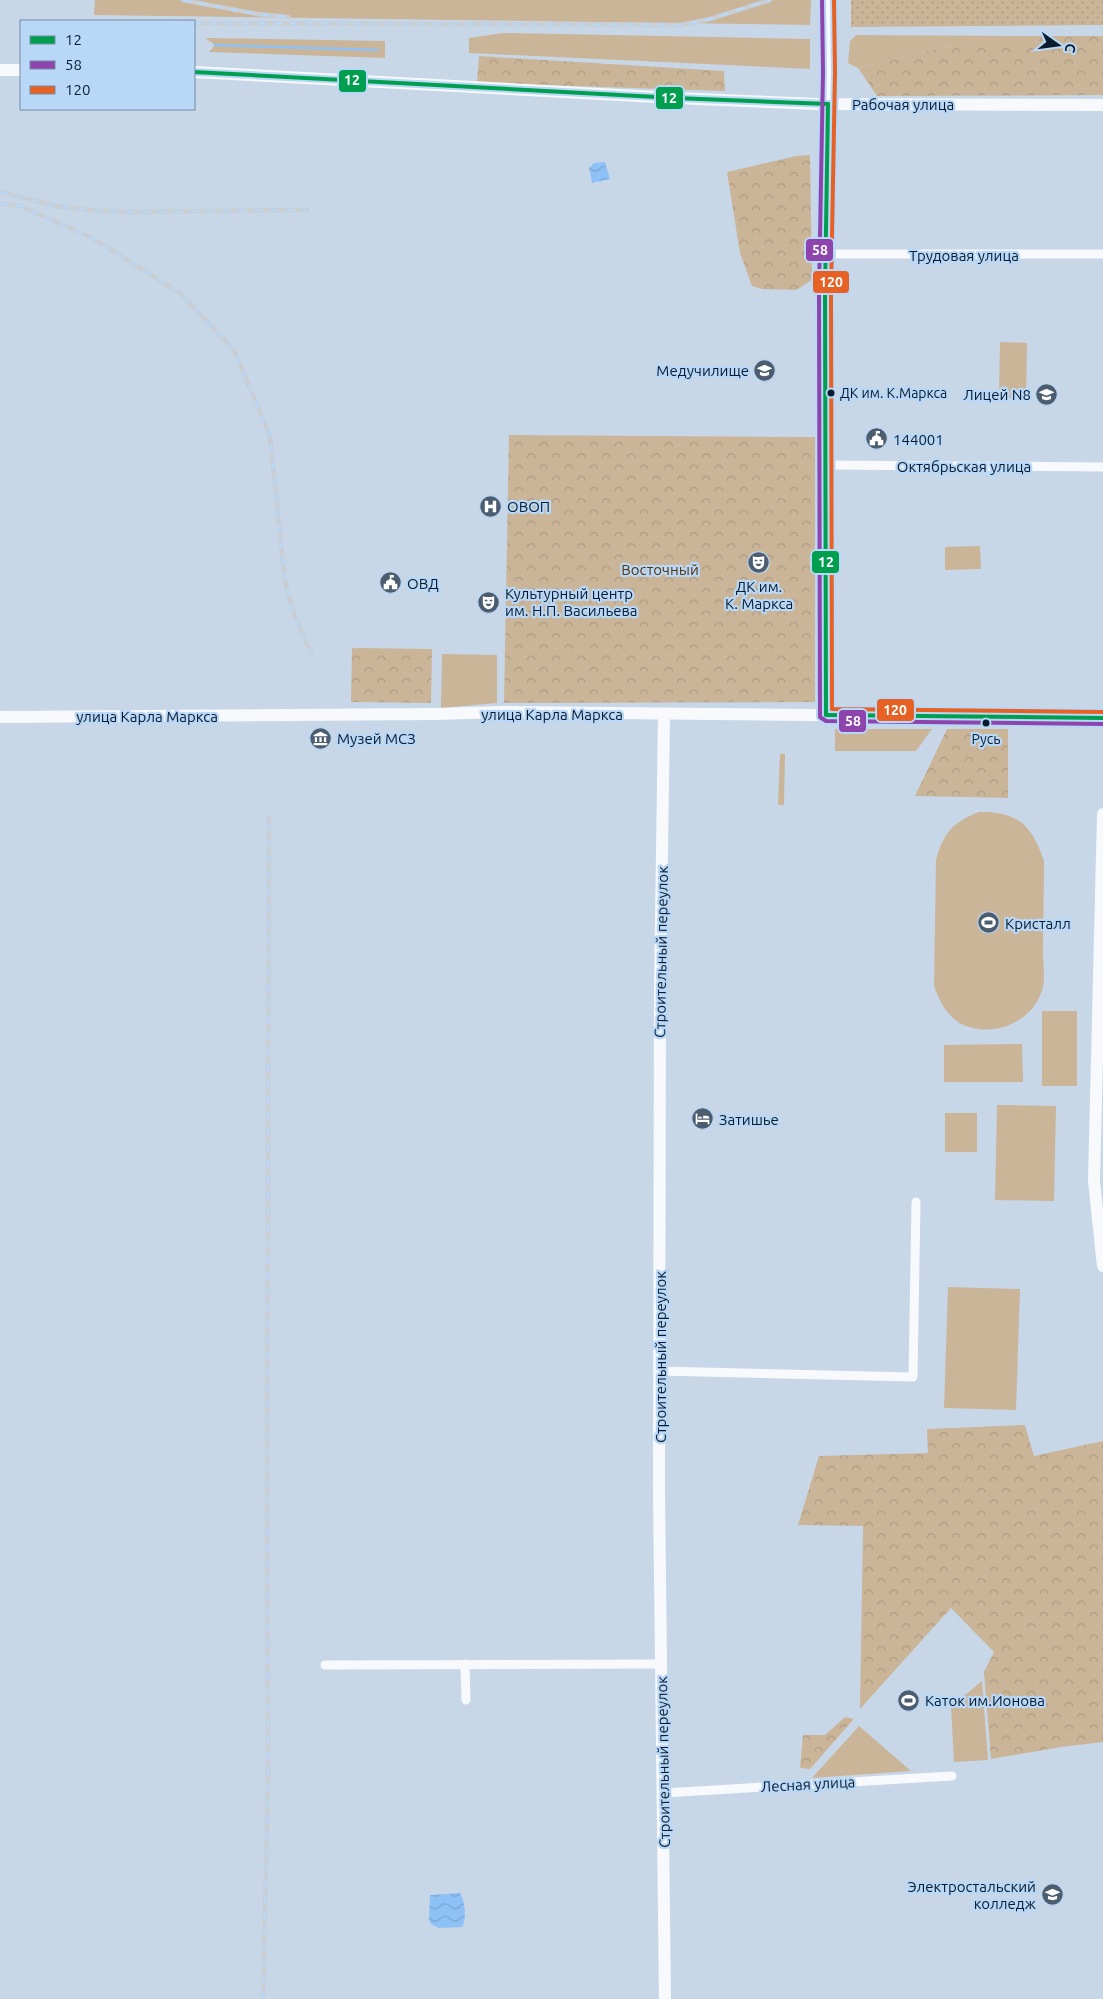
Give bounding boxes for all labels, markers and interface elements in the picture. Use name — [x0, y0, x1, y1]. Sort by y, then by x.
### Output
legend — [20, 20, 195, 110]
north arrow — [1033, 20, 1083, 70]
text: 12 — [65, 31, 82, 48]
text: С — [1062, 42, 1079, 54]
text: 58 — [65, 56, 82, 73]
line badge: 12 — [338, 69, 367, 93]
text: 12 — [344, 72, 360, 88]
text: 120 — [65, 81, 90, 98]
line badge: 12 — [655, 86, 684, 110]
text: 12 — [661, 90, 677, 106]
street label: Рабочая улица — [852, 96, 954, 113]
line badge: 58 — [805, 238, 834, 262]
text: 58 — [812, 242, 828, 258]
street label: Трудовая улица — [909, 247, 1019, 264]
line badge: 120 — [812, 270, 850, 294]
text: 120 — [819, 274, 843, 290]
school or university icon: Медучилище — [753, 358, 777, 382]
place label: Медучилище — [656, 362, 749, 379]
school or university icon: Лицей N8 — [1035, 382, 1059, 406]
place label: ДК им. К.Маркса — [840, 385, 947, 401]
place label: Лицей N8 — [963, 386, 1031, 403]
marker: ДК им. К.Маркса — [826, 388, 836, 398]
public building icon: 144001 — [865, 427, 889, 451]
place label: 144001 — [893, 431, 944, 448]
street label: Октябрьская улица — [897, 458, 1031, 475]
hospital icon: ОВОП — [479, 494, 503, 518]
place label: ОВОП — [507, 498, 550, 515]
line badge: 12 — [811, 550, 840, 574]
theatre icon: ДК им. К. Маркса — [747, 551, 771, 575]
text: 12 — [818, 554, 834, 570]
park label: Восточный — [621, 561, 699, 578]
public building icon: ОВД — [379, 571, 403, 595]
place label: ОВД — [407, 575, 439, 592]
place label: ДК им. К. Маркса — [725, 578, 793, 612]
place label: Культурный центр им. Н.П. Васильева — [505, 585, 637, 619]
theatre icon: Культурный центр им. Н.П. Васильева — [477, 590, 501, 614]
line badge: 120 — [876, 698, 915, 722]
text: 120 — [883, 702, 907, 718]
street label: улица Карла Маркса — [481, 706, 623, 723]
street label: улица Карла Маркса — [76, 708, 218, 725]
line badge: 58 — [838, 709, 867, 733]
text: 58 — [845, 713, 861, 729]
marker: Русь — [981, 718, 991, 728]
museum icon: Музей МСЗ — [309, 726, 333, 750]
place label: Музей МСЗ — [337, 730, 416, 747]
place label: Русь — [971, 731, 1001, 747]
street label: Строительный переулок — [651, 866, 671, 1038]
sports icon: Кристалл — [977, 911, 1001, 935]
place label: Кристалл — [1005, 915, 1071, 932]
hotel icon: Затишье — [691, 1107, 715, 1131]
place label: Затишье — [719, 1111, 779, 1128]
street label: Строительный переулок — [652, 1271, 669, 1443]
street label: Строительный переулок — [653, 1676, 673, 1848]
sports icon: Каток им.Ионова — [897, 1688, 921, 1712]
place label: Каток им.Ионова — [925, 1692, 1045, 1709]
street label: Лесная улица — [760, 1773, 856, 1795]
place label: Электростальский колледж — [907, 1878, 1036, 1912]
school or university icon: Электростальский колледж — [1040, 1883, 1064, 1907]

